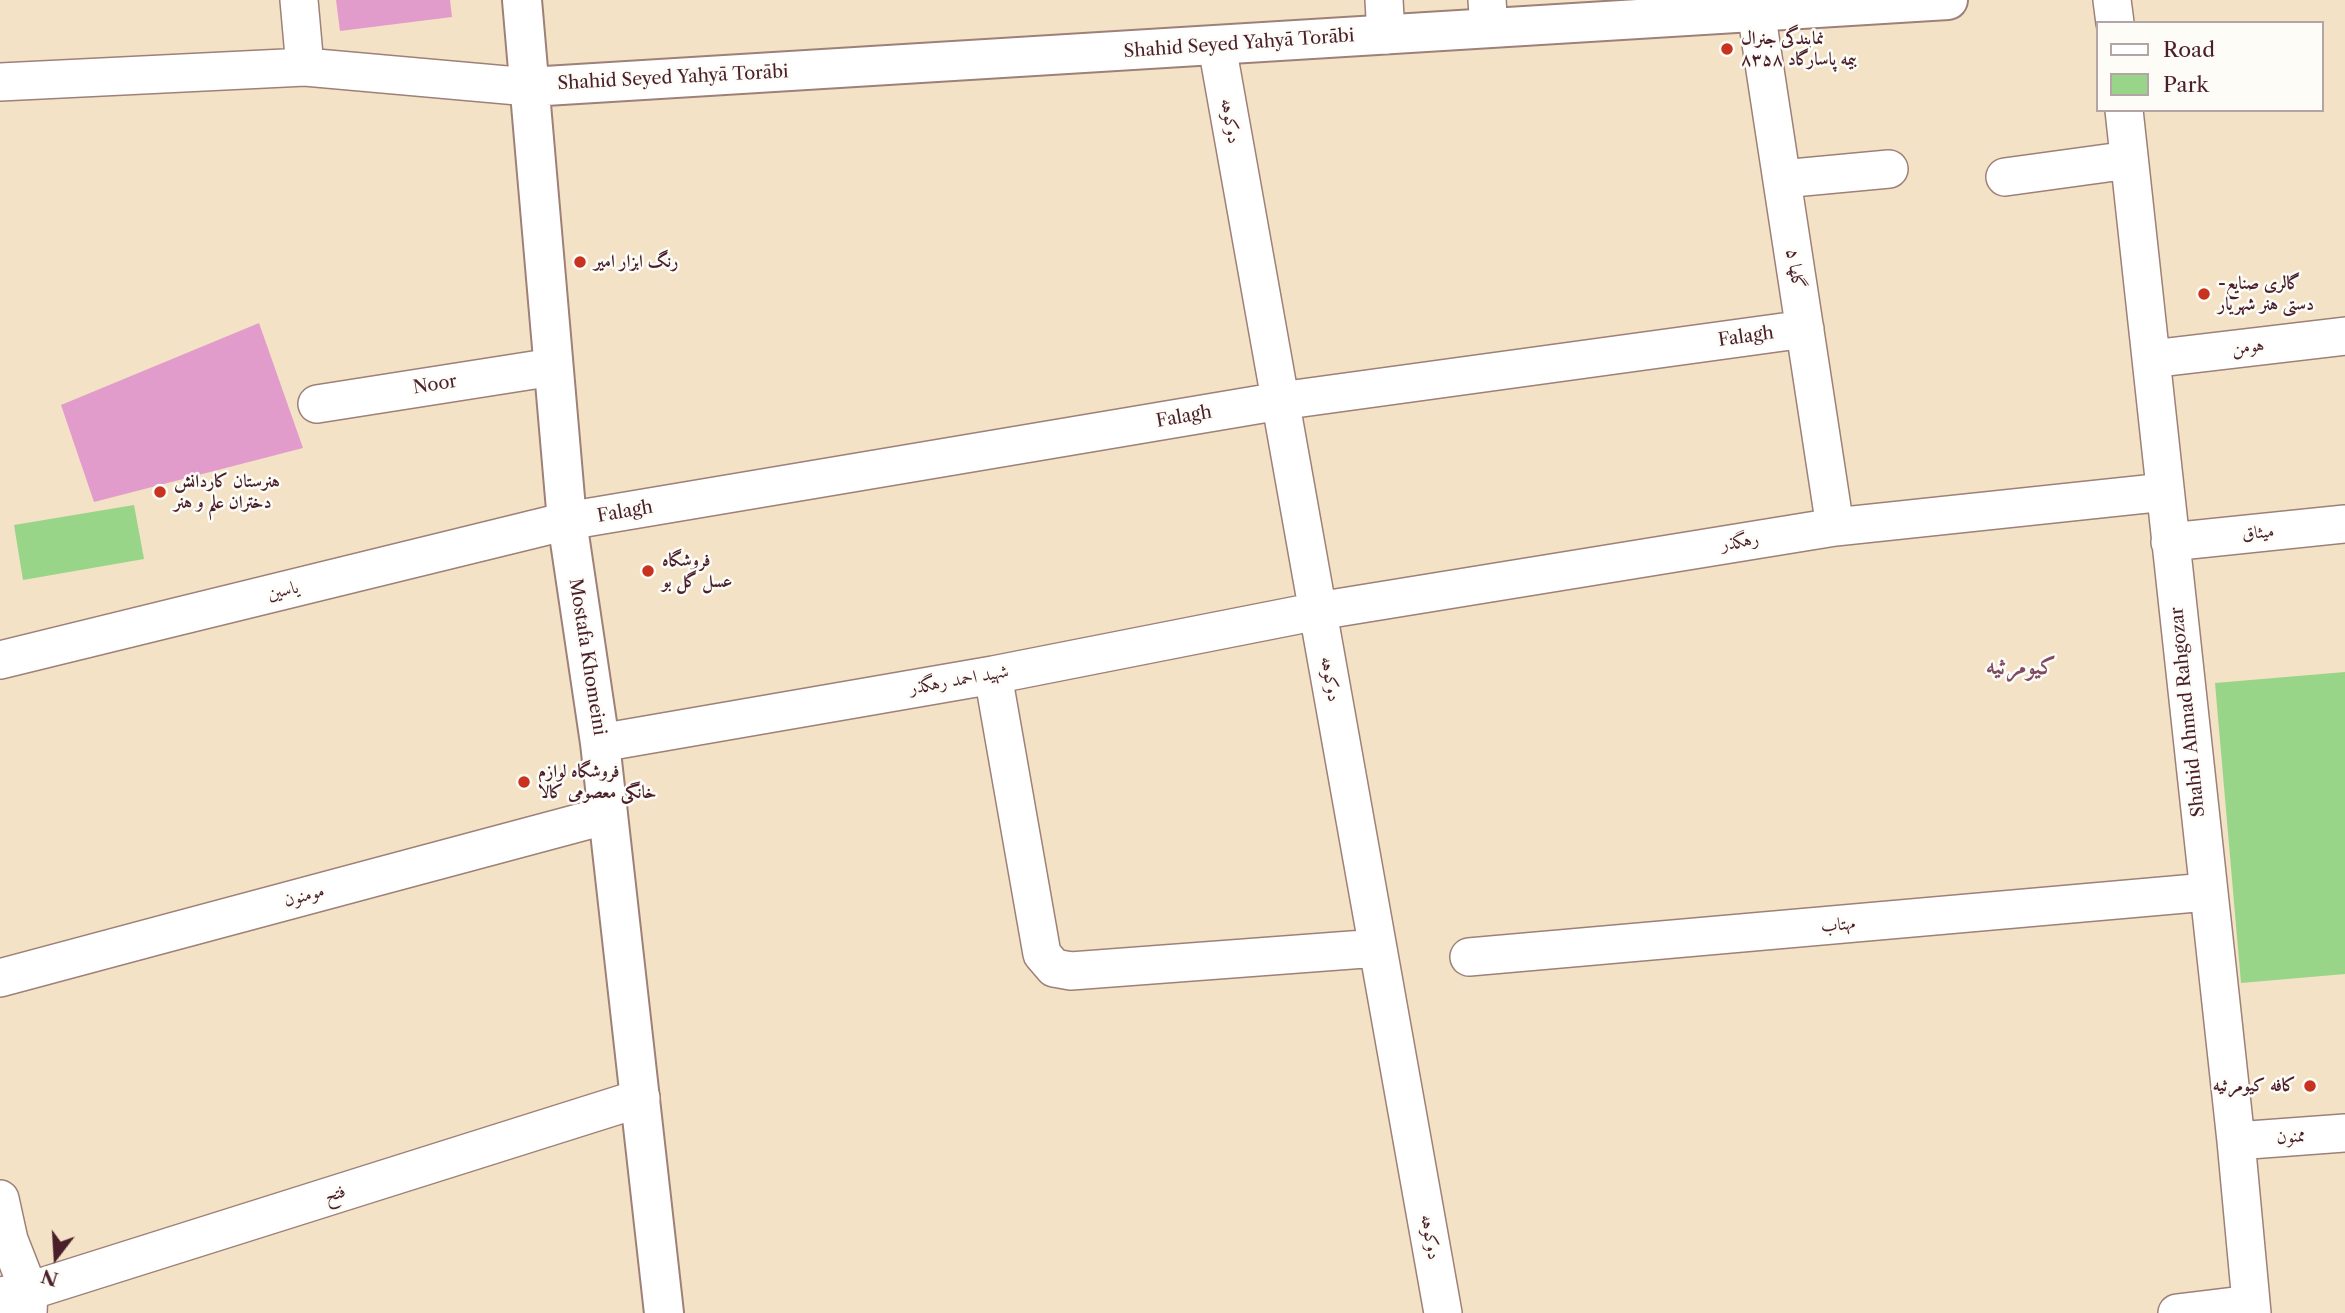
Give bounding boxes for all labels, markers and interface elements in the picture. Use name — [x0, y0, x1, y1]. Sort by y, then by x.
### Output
legend — [2096, 21, 2324, 112]
street label: Shahid Seyed Yahyā Torābi — [1123, 25, 1355, 63]
place label: نمایندگی جنرال بیمه پاسارگاد ۸۳۵۸ — [1741, 28, 1857, 70]
text: Road — [2163, 37, 2215, 62]
marker: نمایندگی جنرال بیمه پاسارگاد ۸۳۵۸ — [1719, 41, 1735, 57]
street label: Shahid Seyed Yahyā Torābi — [557, 61, 789, 95]
text: Park — [2163, 72, 2209, 97]
street label: دوکوهه — [1215, 97, 1245, 145]
street label: گلها ۵ — [1781, 247, 1809, 291]
place label: رنگ ابزار امیر — [594, 251, 678, 273]
marker: رنگ ابزار امیر — [572, 254, 588, 270]
place label: -گالری صنایع دستی هنر شهریار — [2218, 273, 2314, 316]
marker: -گالری صنایع دستی هنر شهریار — [2196, 286, 2212, 302]
street label: Falagh — [1717, 322, 1775, 352]
street label: هومن — [2231, 334, 2265, 360]
street label: Noor — [412, 371, 458, 399]
street label: Falagh — [1154, 401, 1214, 433]
place label: هنرستان کاردانش دختران علم و هنر — [174, 471, 280, 514]
marker: هنرستان کاردانش دختران علم و هنر — [152, 484, 168, 500]
street label: Falagh — [595, 496, 655, 528]
street label: میثاق — [2241, 521, 2275, 545]
street label: رهگذر — [1720, 528, 1760, 556]
place label: فروشگاه عسل گل بو — [662, 550, 732, 592]
marker: فروشگاه عسل گل بو — [640, 563, 656, 579]
street label: یاسین — [265, 577, 301, 605]
street label: Mostafa Khomeini — [564, 577, 610, 737]
street label: Shahid Ahmad Rahgozar — [2166, 606, 2210, 818]
district label: کیومرثیه — [1986, 653, 2056, 681]
street label: دوکوهه — [1315, 655, 1345, 703]
street label: شهید احمد رهگذر — [908, 661, 1010, 699]
place label: فروشگاه لوازم خانگی معصومی کالا — [538, 761, 657, 804]
marker: فروشگاه لوازم خانگی معصومی کالا — [516, 774, 532, 790]
street label: مومنون — [281, 880, 327, 912]
street label: مهتاب — [1820, 913, 1856, 937]
place label: کافه کیومرثیه — [2213, 1075, 2296, 1097]
marker: کافه کیومرثیه — [2302, 1078, 2318, 1094]
street label: ممنون — [2276, 1125, 2306, 1149]
street label: فتح — [322, 1181, 348, 1207]
street label: دوکوهه — [1415, 1213, 1445, 1261]
north arrow — [21, 1222, 91, 1292]
text: N — [38, 1264, 61, 1291]

